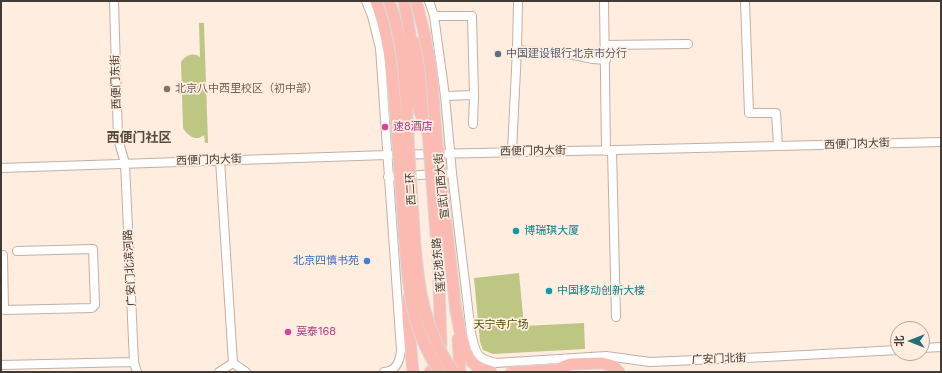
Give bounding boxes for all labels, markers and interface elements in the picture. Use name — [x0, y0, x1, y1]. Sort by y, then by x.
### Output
place label: 中国建设银行北京市分行 — [506, 47, 627, 61]
marker: 中国建设银行北京市分行 — [493, 49, 503, 59]
street label: 西便门东街 — [108, 54, 124, 110]
place label: 北京八中西里校区（初中部） — [175, 82, 318, 96]
marker: 北京八中西里校区（初中部） — [162, 84, 172, 94]
place label: 速8酒店 — [393, 120, 433, 134]
marker: 速8酒店 — [380, 122, 390, 132]
district label: 西便门社区 — [107, 130, 171, 146]
street label: 西便门内大街 — [824, 136, 890, 152]
street label: 西便门内大街 — [500, 144, 566, 158]
street label: 西便门内大街 — [176, 152, 242, 168]
street label: 宣武门西大街 — [432, 152, 452, 220]
street label: 西二环 — [404, 172, 418, 206]
place label: 博瑞琪大厦 — [524, 224, 579, 238]
marker: 博瑞琪大厦 — [511, 226, 521, 236]
street label: 广安门北滨河路 — [121, 229, 139, 307]
street label: 莲花池东路 — [430, 237, 448, 293]
place label: 北京四慎书苑 — [293, 254, 359, 268]
marker: 北京四慎书苑 — [362, 256, 372, 266]
place label: 中国移动创新大楼 — [557, 284, 645, 298]
marker: 中国移动创新大楼 — [544, 286, 554, 296]
park label: 天宁寺广场 — [474, 318, 528, 332]
north arrow — [890, 321, 930, 361]
place label: 莫泰168 — [296, 325, 336, 339]
marker: 莫泰168 — [283, 327, 293, 337]
text: 北 — [892, 336, 906, 347]
street label: 广安门北街 — [691, 351, 747, 367]

